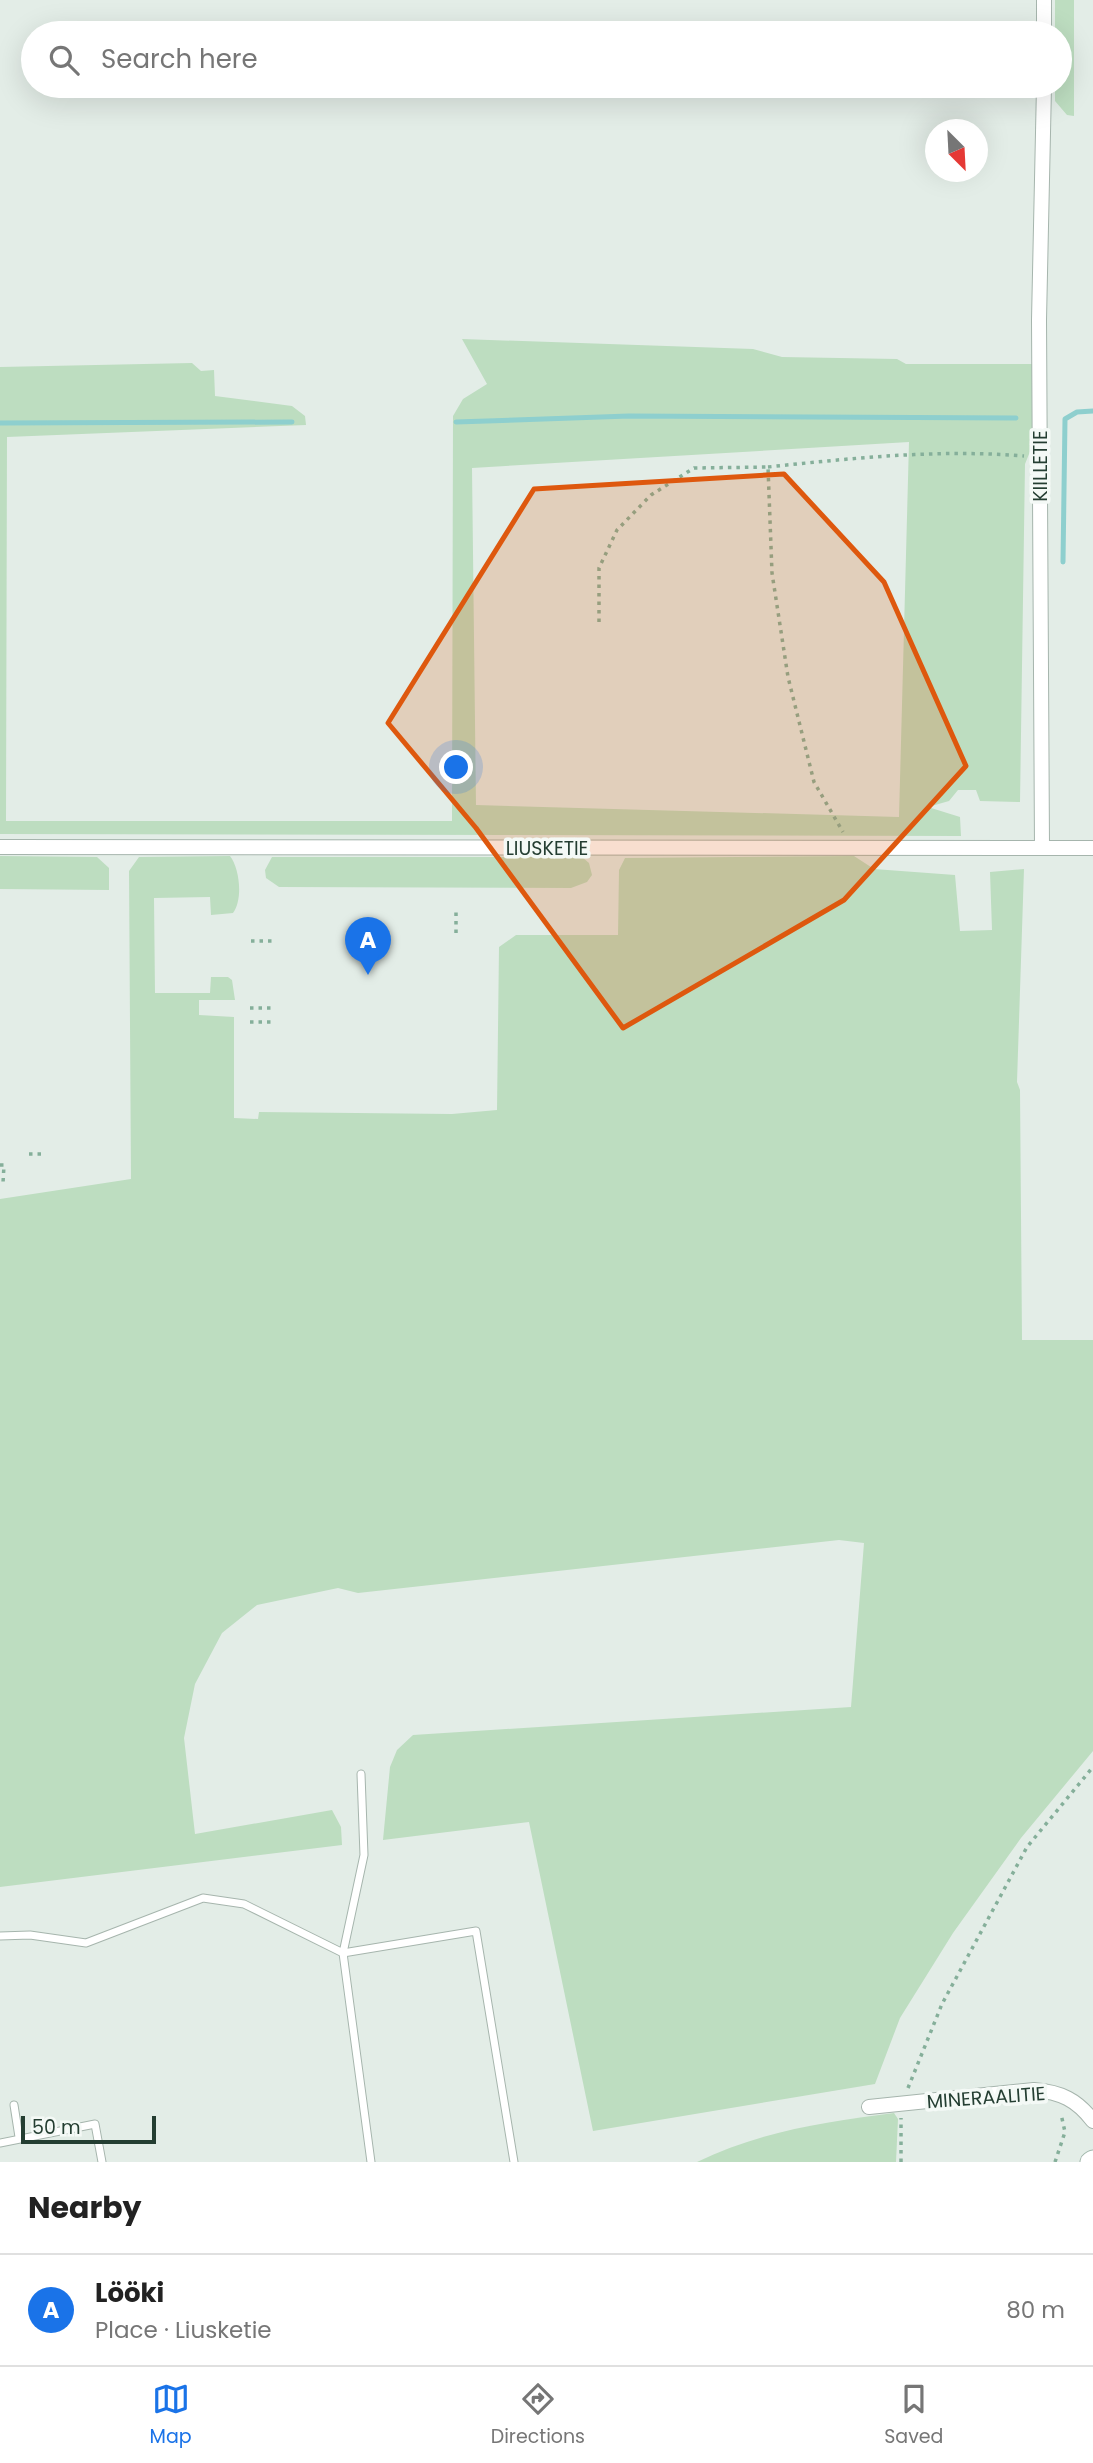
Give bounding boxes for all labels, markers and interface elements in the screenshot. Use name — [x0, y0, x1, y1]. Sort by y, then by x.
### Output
search box — [21, 21, 1072, 98]
icon: search — [45, 41, 83, 79]
text: Search here — [101, 41, 258, 77]
north arrow — [925, 119, 988, 182]
street label: KIILLETIE — [1027, 430, 1054, 502]
your location — [439, 750, 473, 784]
street label: LIUSKETIE — [506, 835, 588, 862]
pin: A — [345, 917, 391, 975]
street label: MINERAALITIE — [926, 2080, 1046, 2115]
scale bar — [21, 2113, 156, 2145]
text: 50 m — [32, 2114, 81, 2141]
text: Nearby — [28, 2186, 142, 2229]
text: Lööki — [95, 2275, 164, 2311]
text: A — [43, 2294, 59, 2326]
text: 80 m — [1006, 2294, 1065, 2326]
text: Place · Liusketie — [95, 2314, 272, 2346]
tab: Map — [150, 2380, 192, 2451]
tab: Directions — [491, 2380, 585, 2451]
tab: Saved — [884, 2380, 943, 2451]

